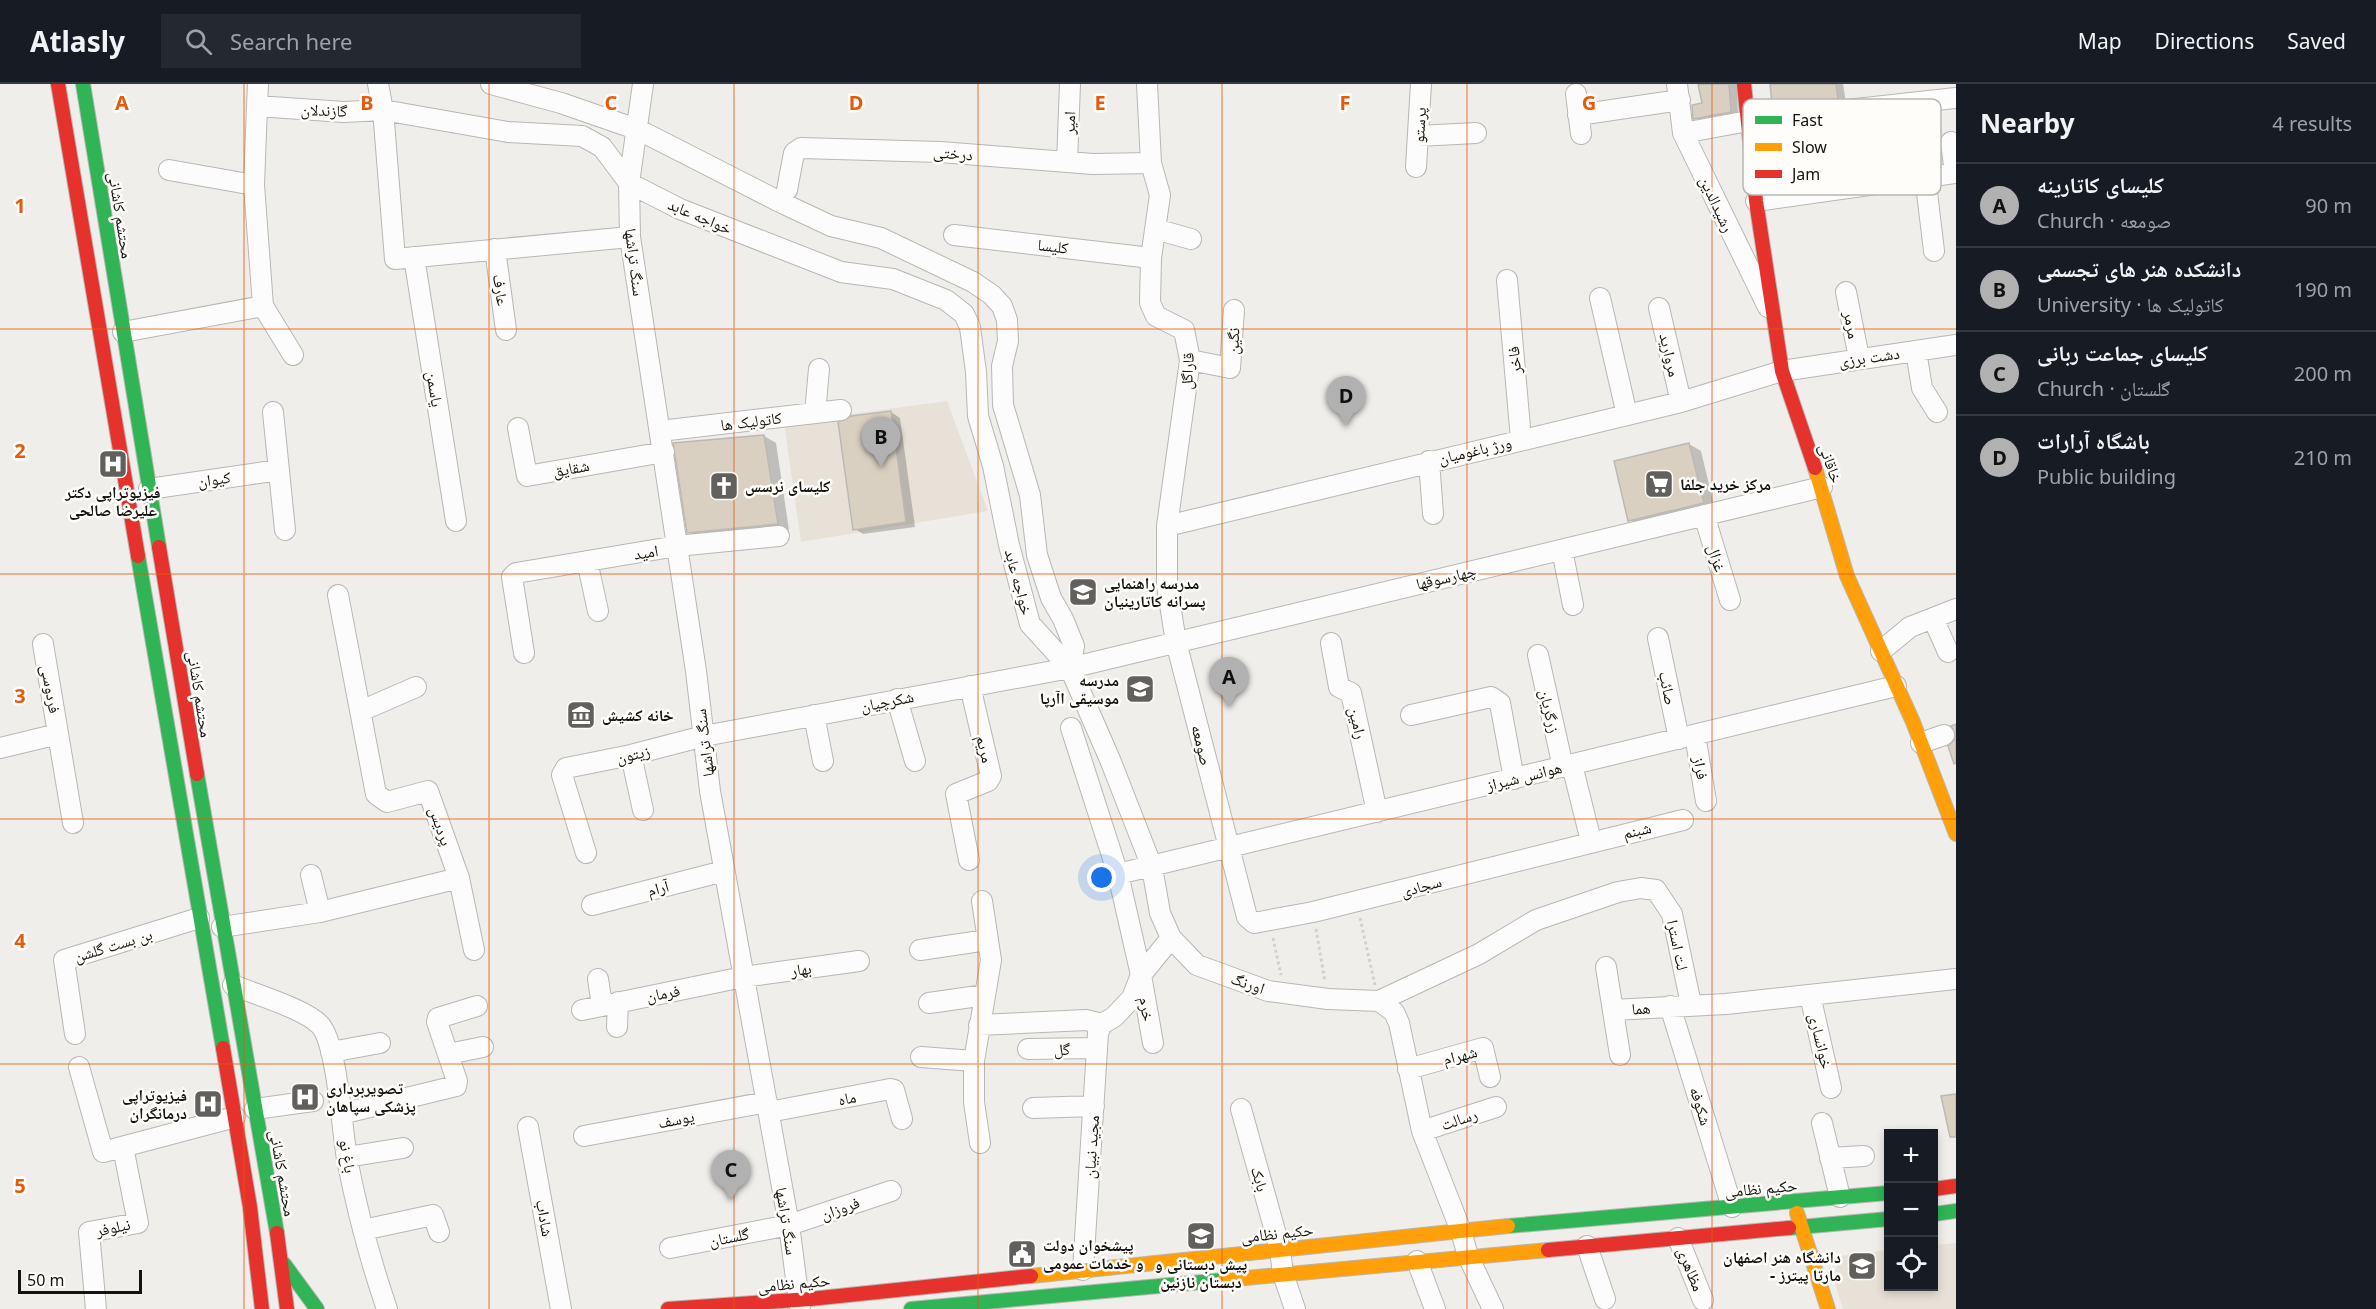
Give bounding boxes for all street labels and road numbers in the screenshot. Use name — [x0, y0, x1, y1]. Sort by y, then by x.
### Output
street label: گازندلان — [300, 98, 348, 122]
street label: پرستو — [1407, 106, 1431, 143]
street label: امیر — [1058, 111, 1080, 136]
street label: درختی — [932, 141, 974, 165]
street label: محتشم کاشانی — [103, 170, 139, 260]
street label: رشیدالدین — [1694, 172, 1740, 236]
street label: خواجه عابد — [665, 193, 735, 239]
street label: سنگ تراشها — [620, 227, 650, 297]
street label: کلیسا — [1036, 233, 1070, 259]
street label: عارف — [488, 273, 514, 307]
street label: مرمر — [1839, 309, 1865, 340]
street label: نگین — [1222, 327, 1244, 355]
street label: مروارید — [1654, 331, 1686, 379]
street label: دشت برزی — [1837, 342, 1901, 372]
street label: فاخر — [1502, 345, 1526, 376]
street label: قاراگل — [1175, 352, 1199, 390]
street label: یاسمن — [421, 369, 449, 409]
street label: کاتولیک ها — [719, 406, 783, 436]
street label: ورژ باغومیان — [1436, 431, 1514, 469]
street label: خاقانی — [1814, 440, 1848, 486]
street label: شقایق — [551, 454, 591, 482]
street label: کیوان — [196, 466, 232, 492]
street label: امید — [632, 539, 660, 565]
street label: غزال — [1702, 541, 1732, 575]
street label: خواجه عابد — [1000, 547, 1038, 617]
street label: چهارسوقها — [1414, 559, 1478, 595]
street label: محتشم کاشانی — [182, 649, 218, 739]
street label: فردوسی — [36, 663, 66, 715]
street label: صائب — [1654, 669, 1682, 707]
street label: شکرچیان — [859, 685, 915, 717]
street label: زرگریان — [1534, 687, 1566, 735]
street label: رامین — [1344, 705, 1372, 741]
street label: سنگ تراشها — [689, 708, 719, 778]
street label: صومعه — [1186, 722, 1218, 768]
street label: مریم — [971, 733, 999, 765]
street label: زیتون — [614, 739, 652, 769]
street label: فراز — [1688, 754, 1714, 781]
street label: هوانس شیراز — [1483, 756, 1564, 796]
street label: پردیس — [424, 803, 458, 849]
street label: شبنم — [1621, 816, 1653, 844]
street label: سجادی — [1398, 870, 1444, 902]
street label: آرام — [645, 874, 672, 901]
street label: لت استرا — [1662, 918, 1694, 972]
street label: بن بست گلشن — [71, 923, 155, 967]
street label: بهار — [788, 957, 813, 981]
street label: اورنگ — [1228, 967, 1268, 999]
street label: فرمان — [644, 979, 682, 1007]
street label: خرم — [1134, 995, 1160, 1023]
street label: هما — [1631, 996, 1651, 1020]
street label: خوانساری — [1804, 1011, 1838, 1071]
street label: گل — [1054, 1038, 1071, 1060]
street label: شهرام — [1440, 1040, 1480, 1070]
street label: شکوفه — [1685, 1084, 1717, 1128]
street label: ماه — [836, 1086, 858, 1110]
street label: رسالت — [1438, 1103, 1480, 1135]
street label: یوسف — [656, 1105, 696, 1133]
street label: مجید نبیان — [1078, 1114, 1104, 1180]
street label: محتشم کاشانی — [265, 1128, 301, 1218]
street label: باغ نو — [334, 1137, 362, 1175]
street label: بابک — [1246, 1164, 1274, 1194]
street label: حکیم نظامی — [1724, 1174, 1798, 1202]
street label: سنگ تراشها — [771, 1186, 803, 1256]
street label: فروزان — [817, 1191, 863, 1225]
street label: شاداب — [531, 1198, 559, 1238]
street label: نیلوفر — [93, 1213, 132, 1242]
street label: حکیم نظامی — [1240, 1218, 1314, 1248]
street label: گلستان — [707, 1222, 751, 1252]
street label: مظاهری — [1672, 1244, 1710, 1294]
street label: حکیم نظامی — [757, 1269, 831, 1297]

